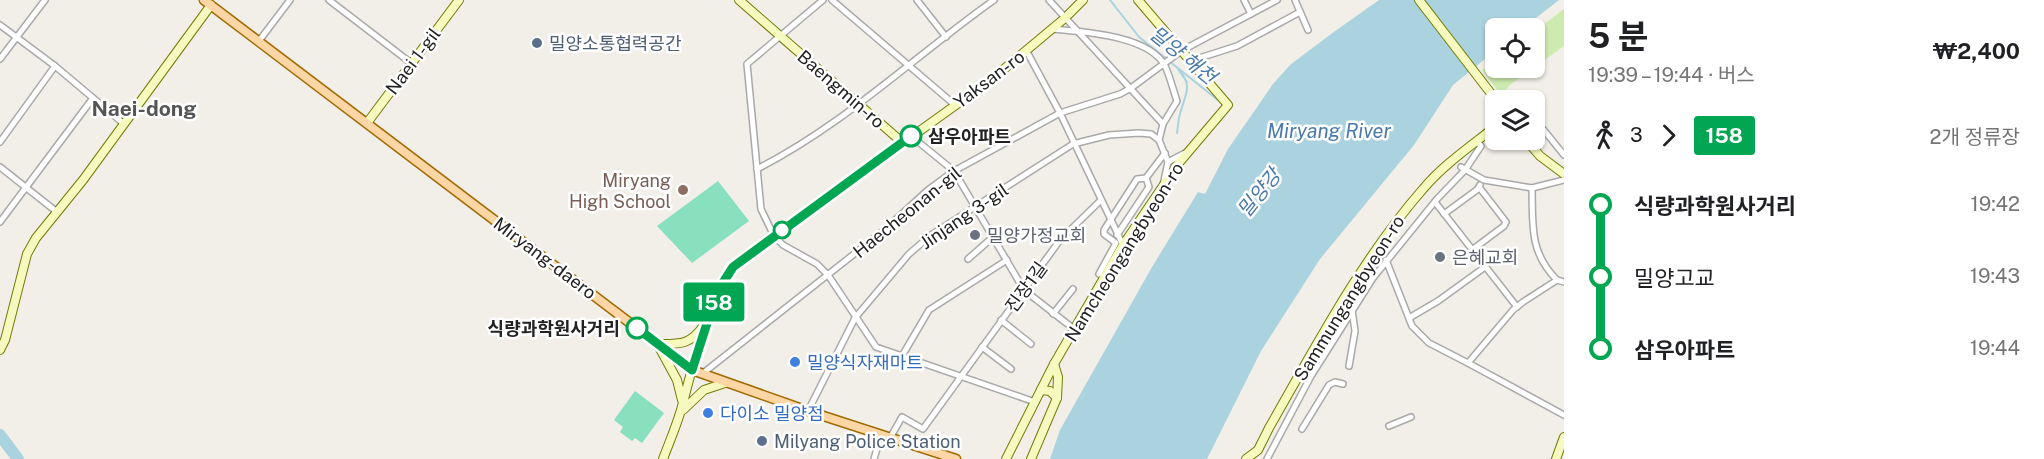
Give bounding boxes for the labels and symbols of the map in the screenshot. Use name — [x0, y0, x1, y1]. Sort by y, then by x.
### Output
water label: 밀양 해천 — [1145, 21, 1223, 91]
street label: Naei 1-gil — [381, 24, 445, 98]
place label: 밀양소통협력공간 — [549, 33, 681, 54]
marker: 밀양소통협력공간 — [530, 36, 544, 50]
street label: Baengmin-ro — [793, 46, 889, 132]
street label: Yaksan-ro — [950, 46, 1028, 112]
district label: Naei-dong — [91, 96, 197, 121]
water label: Miryang River — [1267, 119, 1392, 143]
marker: 삼우아파트 — [900, 125, 922, 147]
place label: 삼우아파트 — [928, 126, 1011, 147]
street label: Namcheongangbyeon-ro — [1060, 159, 1188, 345]
street label: Haecheonan-gil — [849, 162, 965, 262]
water label: 밀양강 — [1232, 162, 1287, 222]
place label: Miryang High School — [569, 170, 671, 212]
street label: Jinjang 3-gil — [916, 179, 1012, 253]
marker: Miryang High School — [676, 183, 690, 197]
street label: Sammungangbyeon-ro — [1289, 211, 1409, 385]
street label: Miryang-daero — [490, 213, 600, 303]
unlabelled marker — [773, 221, 791, 239]
place label: 밀양가정교회 — [987, 225, 1086, 246]
marker: 밀양가정교회 — [968, 228, 982, 242]
place label: 은혜교회 — [1452, 247, 1518, 268]
marker: 은혜교회 — [1433, 250, 1447, 264]
street label: 진장1길 — [1001, 258, 1051, 316]
line badge: 158 — [680, 282, 748, 322]
marker: 식량과학원사거리 — [626, 317, 648, 339]
place label: 식량과학원사거리 — [488, 318, 620, 339]
place label: 밀양식자재마트 — [807, 352, 923, 373]
marker: 밀양식자재마트 — [788, 355, 802, 369]
place label: 다이소 밀양점 — [720, 403, 824, 424]
marker: 다이소 밀양점 — [701, 406, 715, 420]
place label: Milyang Police Station — [774, 431, 961, 452]
marker: Milyang Police Station — [755, 434, 769, 448]

